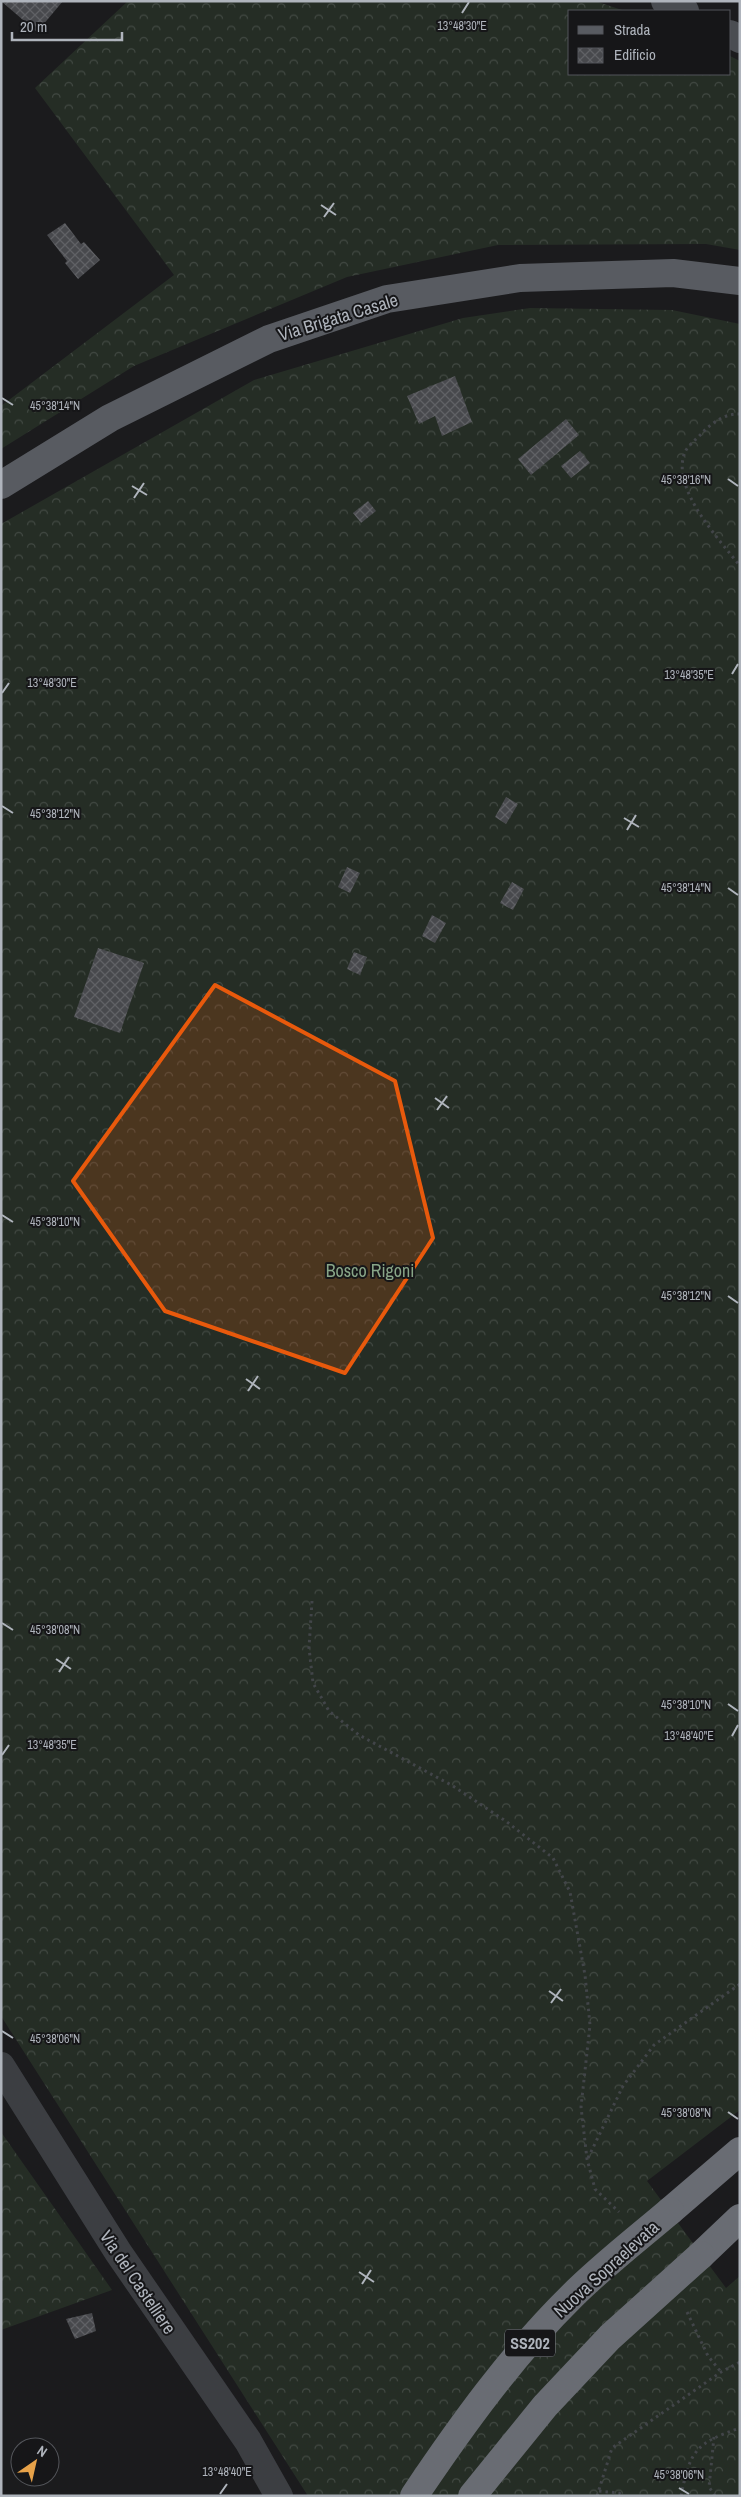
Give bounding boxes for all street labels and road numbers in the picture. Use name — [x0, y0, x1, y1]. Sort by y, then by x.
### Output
street label: Via Brigata Casale — [275, 287, 401, 347]
street label: Nuova Sopraelevata — [548, 2215, 664, 2323]
street label: Via del Castelliere — [94, 2225, 182, 2339]
road number: SS202 — [505, 2330, 555, 2356]

